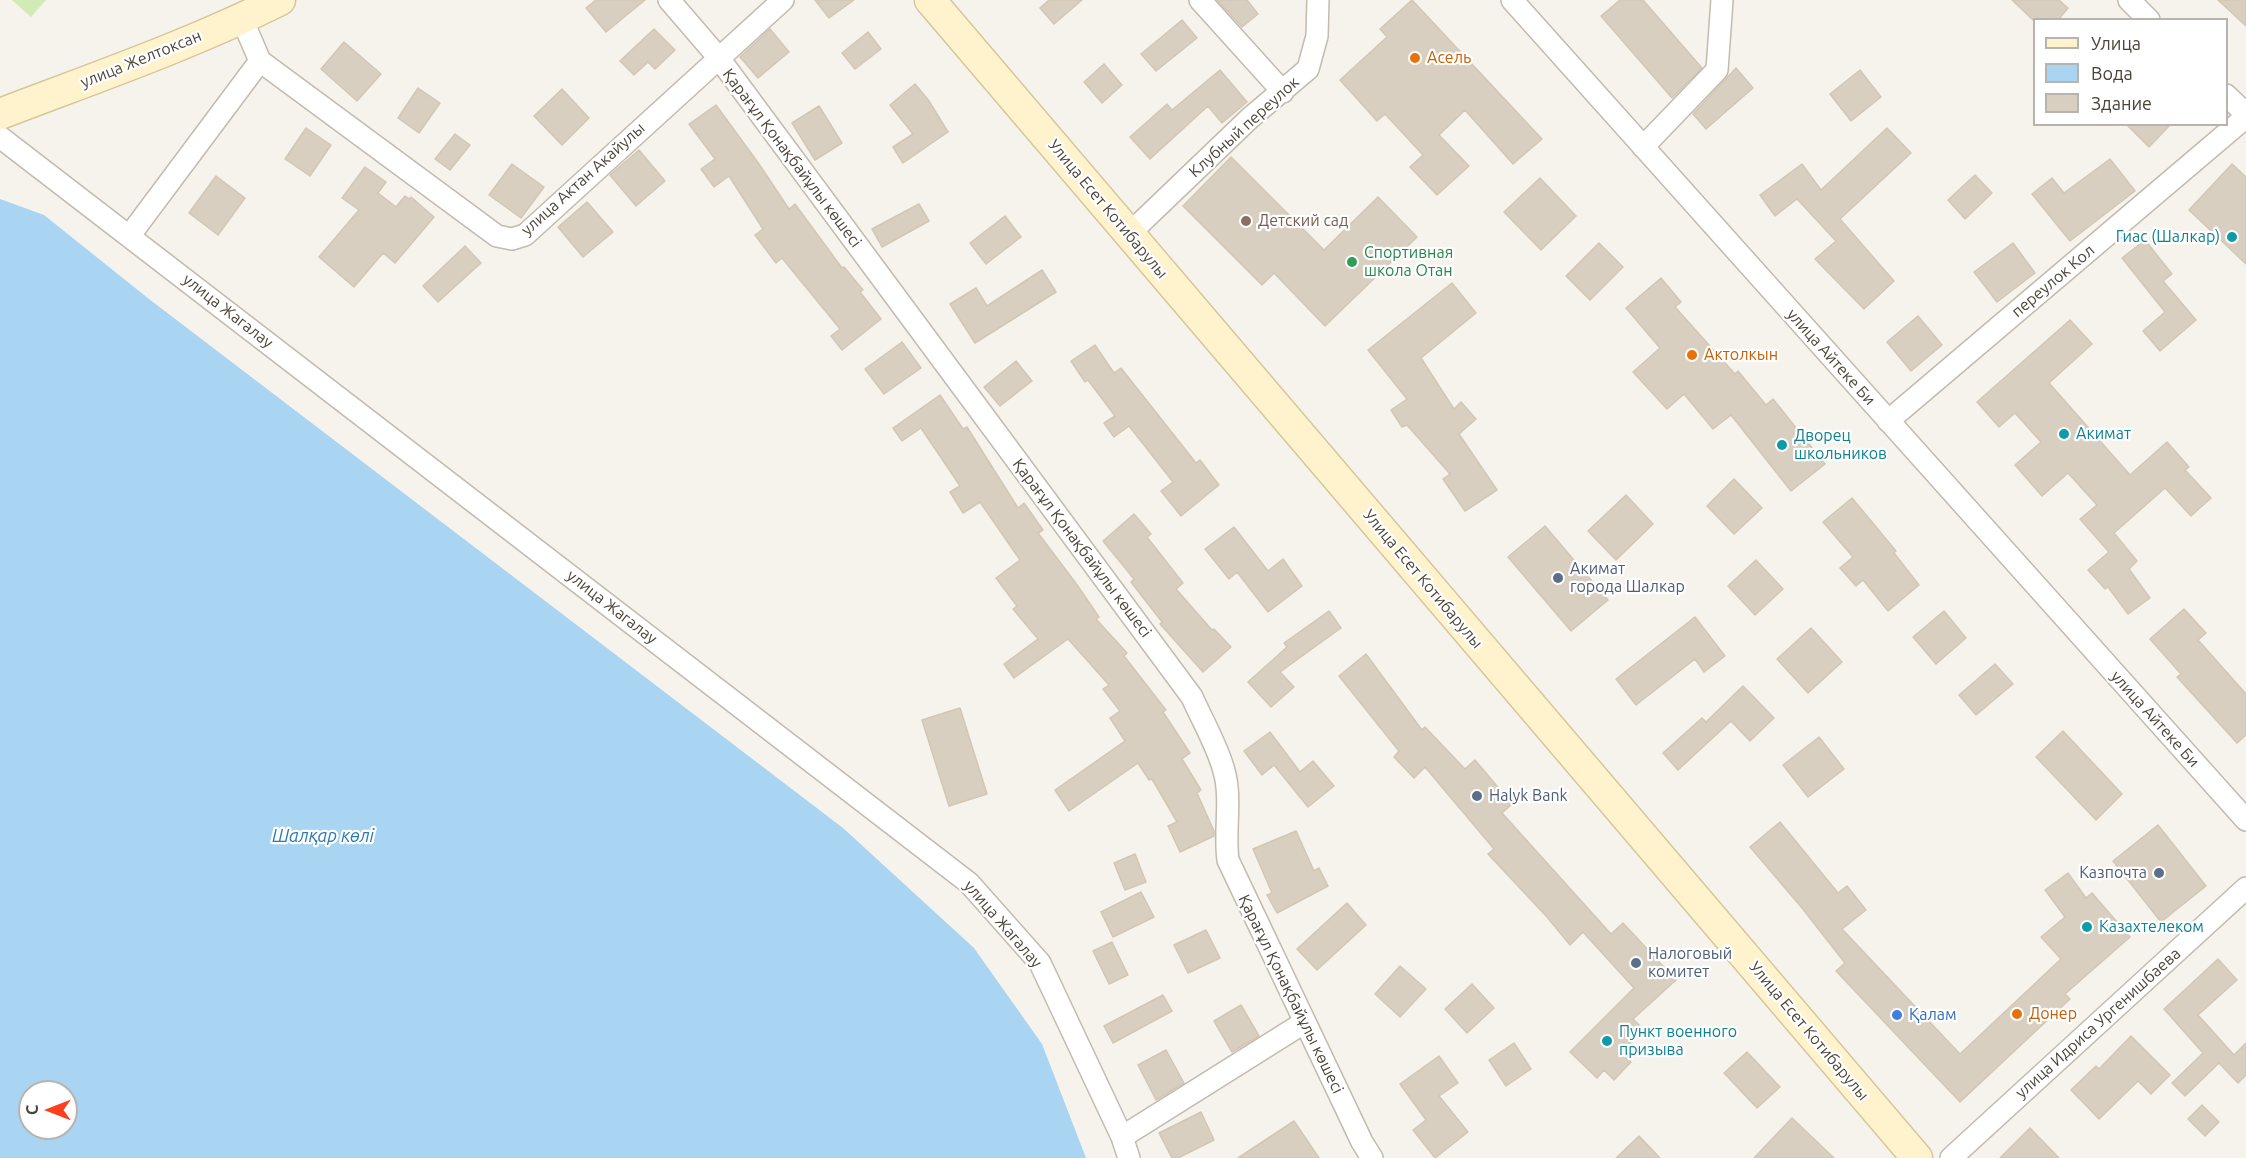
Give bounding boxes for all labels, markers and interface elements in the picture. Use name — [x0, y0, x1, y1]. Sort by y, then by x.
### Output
legend — [2033, 18, 2228, 126]
street label: улица Желтоксан — [78, 26, 204, 92]
text: Улица — [2091, 33, 2141, 53]
place label: Асель — [1427, 48, 1471, 68]
marker: Асель — [1408, 51, 1422, 65]
text: Вода — [2091, 63, 2133, 83]
street label: Қарағұл Қонақбайұлы көшесі — [718, 65, 866, 251]
street label: Клубный переулок — [1185, 73, 1303, 181]
text: Здание — [2091, 93, 2152, 113]
street label: улица Актан Акайулы — [517, 119, 649, 239]
street label: Улица Есет Котибарулы — [1044, 136, 1172, 282]
place label: Детский сад — [1258, 211, 1348, 231]
marker: Детский сад — [1239, 214, 1253, 228]
place label: Гиас (Шалкар) — [2116, 227, 2220, 247]
marker: Гиас (Шалкар) — [2225, 230, 2239, 244]
street label: переулок Кол — [2008, 241, 2098, 321]
place label: Спортивная школа Отан — [1364, 243, 1453, 281]
marker: Спортивная школа Отан — [1345, 255, 1359, 269]
street label: улица Жагалау — [179, 270, 277, 352]
street label: улица Айтеке Би — [1783, 305, 1879, 409]
place label: Актолкын — [1704, 345, 1778, 365]
marker: Актолкын — [1685, 348, 1699, 362]
place label: Акимат — [2076, 424, 2131, 444]
place label: Дворец школьников — [1794, 426, 1887, 464]
marker: Акимат — [2057, 427, 2071, 441]
marker: Дворец школьников — [1775, 438, 1789, 452]
street label: Қарағұл Қонақбайұлы көшесі — [1008, 455, 1156, 641]
street label: Улица Есет Котибарулы — [1359, 506, 1487, 652]
place label: Акимат города Шалкар — [1570, 559, 1685, 597]
street label: улица Жагалау — [563, 566, 661, 648]
marker: Акимат города Шалкар — [1551, 571, 1565, 585]
street label: улица Айтеке Би — [2107, 667, 2203, 771]
place label: Halyk Bank — [1489, 786, 1568, 806]
marker: Halyk Bank — [1470, 789, 1484, 803]
water label: Шалқар көлі — [272, 825, 374, 847]
place label: Казпочта — [2079, 863, 2147, 883]
marker: Казпочта — [2152, 866, 2166, 880]
street label: улица Жагалау — [960, 876, 1046, 972]
street label: Қарағұл Қонақбайұлы көшесі — [1234, 891, 1348, 1097]
place label: Казахтелеком — [2099, 917, 2204, 937]
marker: Казахтелеком — [2080, 920, 2094, 934]
place label: Налоговый комитет — [1648, 944, 1732, 982]
street label: улица Идриса Ургенишбаева — [2012, 944, 2184, 1102]
marker: Налоговый комитет — [1629, 956, 1643, 970]
street label: Улица Есет Котибарулы — [1745, 958, 1873, 1104]
place label: Донер — [2029, 1004, 2077, 1024]
place label: Қалам — [1909, 1005, 1957, 1025]
marker: Донер — [2010, 1007, 2024, 1021]
marker: Қалам — [1890, 1008, 1904, 1022]
place label: Пункт военного призыва — [1619, 1022, 1737, 1060]
marker: Пункт военного призыва — [1600, 1034, 1614, 1048]
north arrow — [18, 1080, 78, 1140]
text: С — [23, 1105, 41, 1115]

